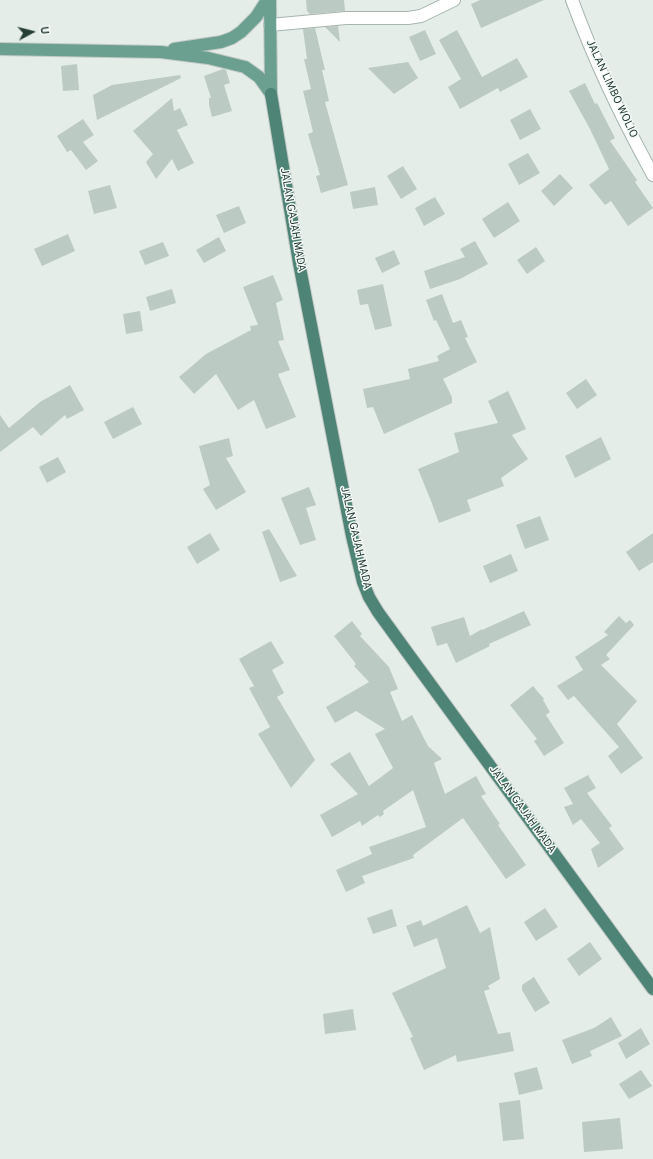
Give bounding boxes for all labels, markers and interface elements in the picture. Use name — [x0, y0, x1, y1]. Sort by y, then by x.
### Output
north arrow — [12, 12, 52, 52]
text: U — [36, 26, 51, 35]
street label: JALAN LIMBO WOLIO — [582, 38, 640, 140]
street label: JALAN GAJAH MADA — [276, 167, 308, 273]
street label: JALAN GAJAH MADA — [337, 485, 373, 591]
street label: JALAN GAJAH MADA — [486, 764, 558, 856]

